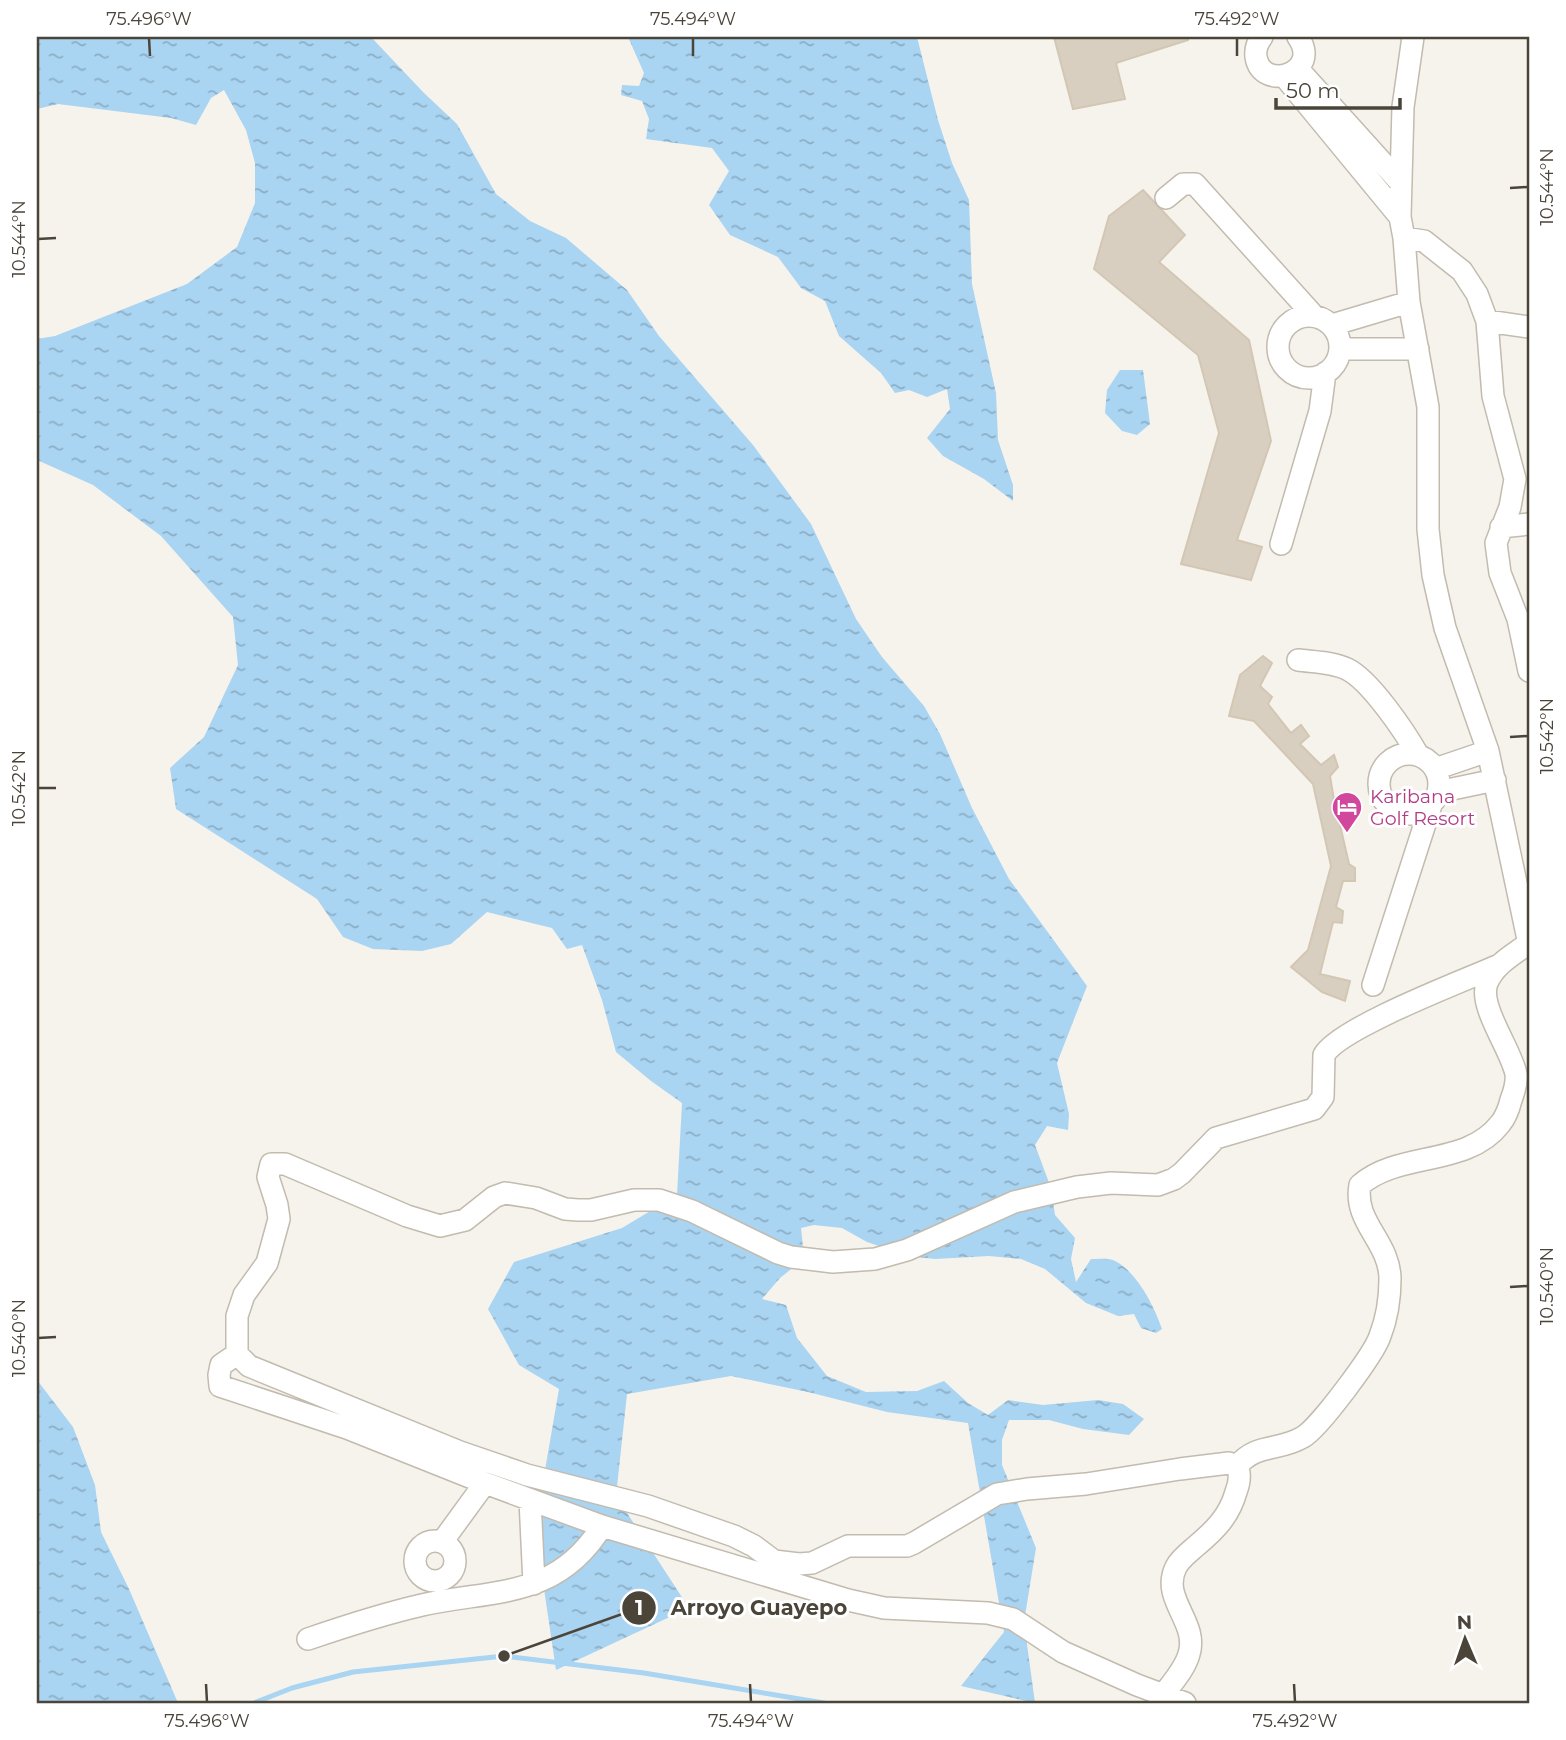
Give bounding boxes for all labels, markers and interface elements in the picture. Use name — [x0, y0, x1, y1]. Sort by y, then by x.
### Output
text: 75.496°W — [106, 8, 192, 30]
text: 75.494°W — [650, 8, 736, 30]
text: 75.492°W — [1194, 8, 1280, 30]
scale bar — [1276, 66, 1400, 110]
text: 50 m — [1286, 78, 1340, 103]
text: 10.544°N — [1536, 148, 1558, 226]
text: 10.544°N — [8, 200, 30, 278]
text: 10.542°N — [1536, 698, 1558, 774]
text: 10.542°N — [8, 750, 30, 826]
place label: Karibana Golf Resort — [1370, 785, 1475, 830]
hotel icon: Karibana Golf Resort — [1330, 790, 1364, 834]
text: 10.540°N — [1536, 1247, 1558, 1325]
text: 10.540°N — [8, 1299, 30, 1377]
callout: Arroyo Guayepo — [622, 1587, 861, 1629]
text: 1 — [635, 1595, 643, 1620]
text: Arroyo Guayepo — [670, 1595, 847, 1620]
north arrow — [1430, 1604, 1500, 1674]
text: N — [1456, 1611, 1473, 1634]
text: 75.496°W — [164, 1710, 250, 1732]
text: 75.494°W — [708, 1710, 794, 1732]
text: 75.492°W — [1252, 1710, 1338, 1732]

